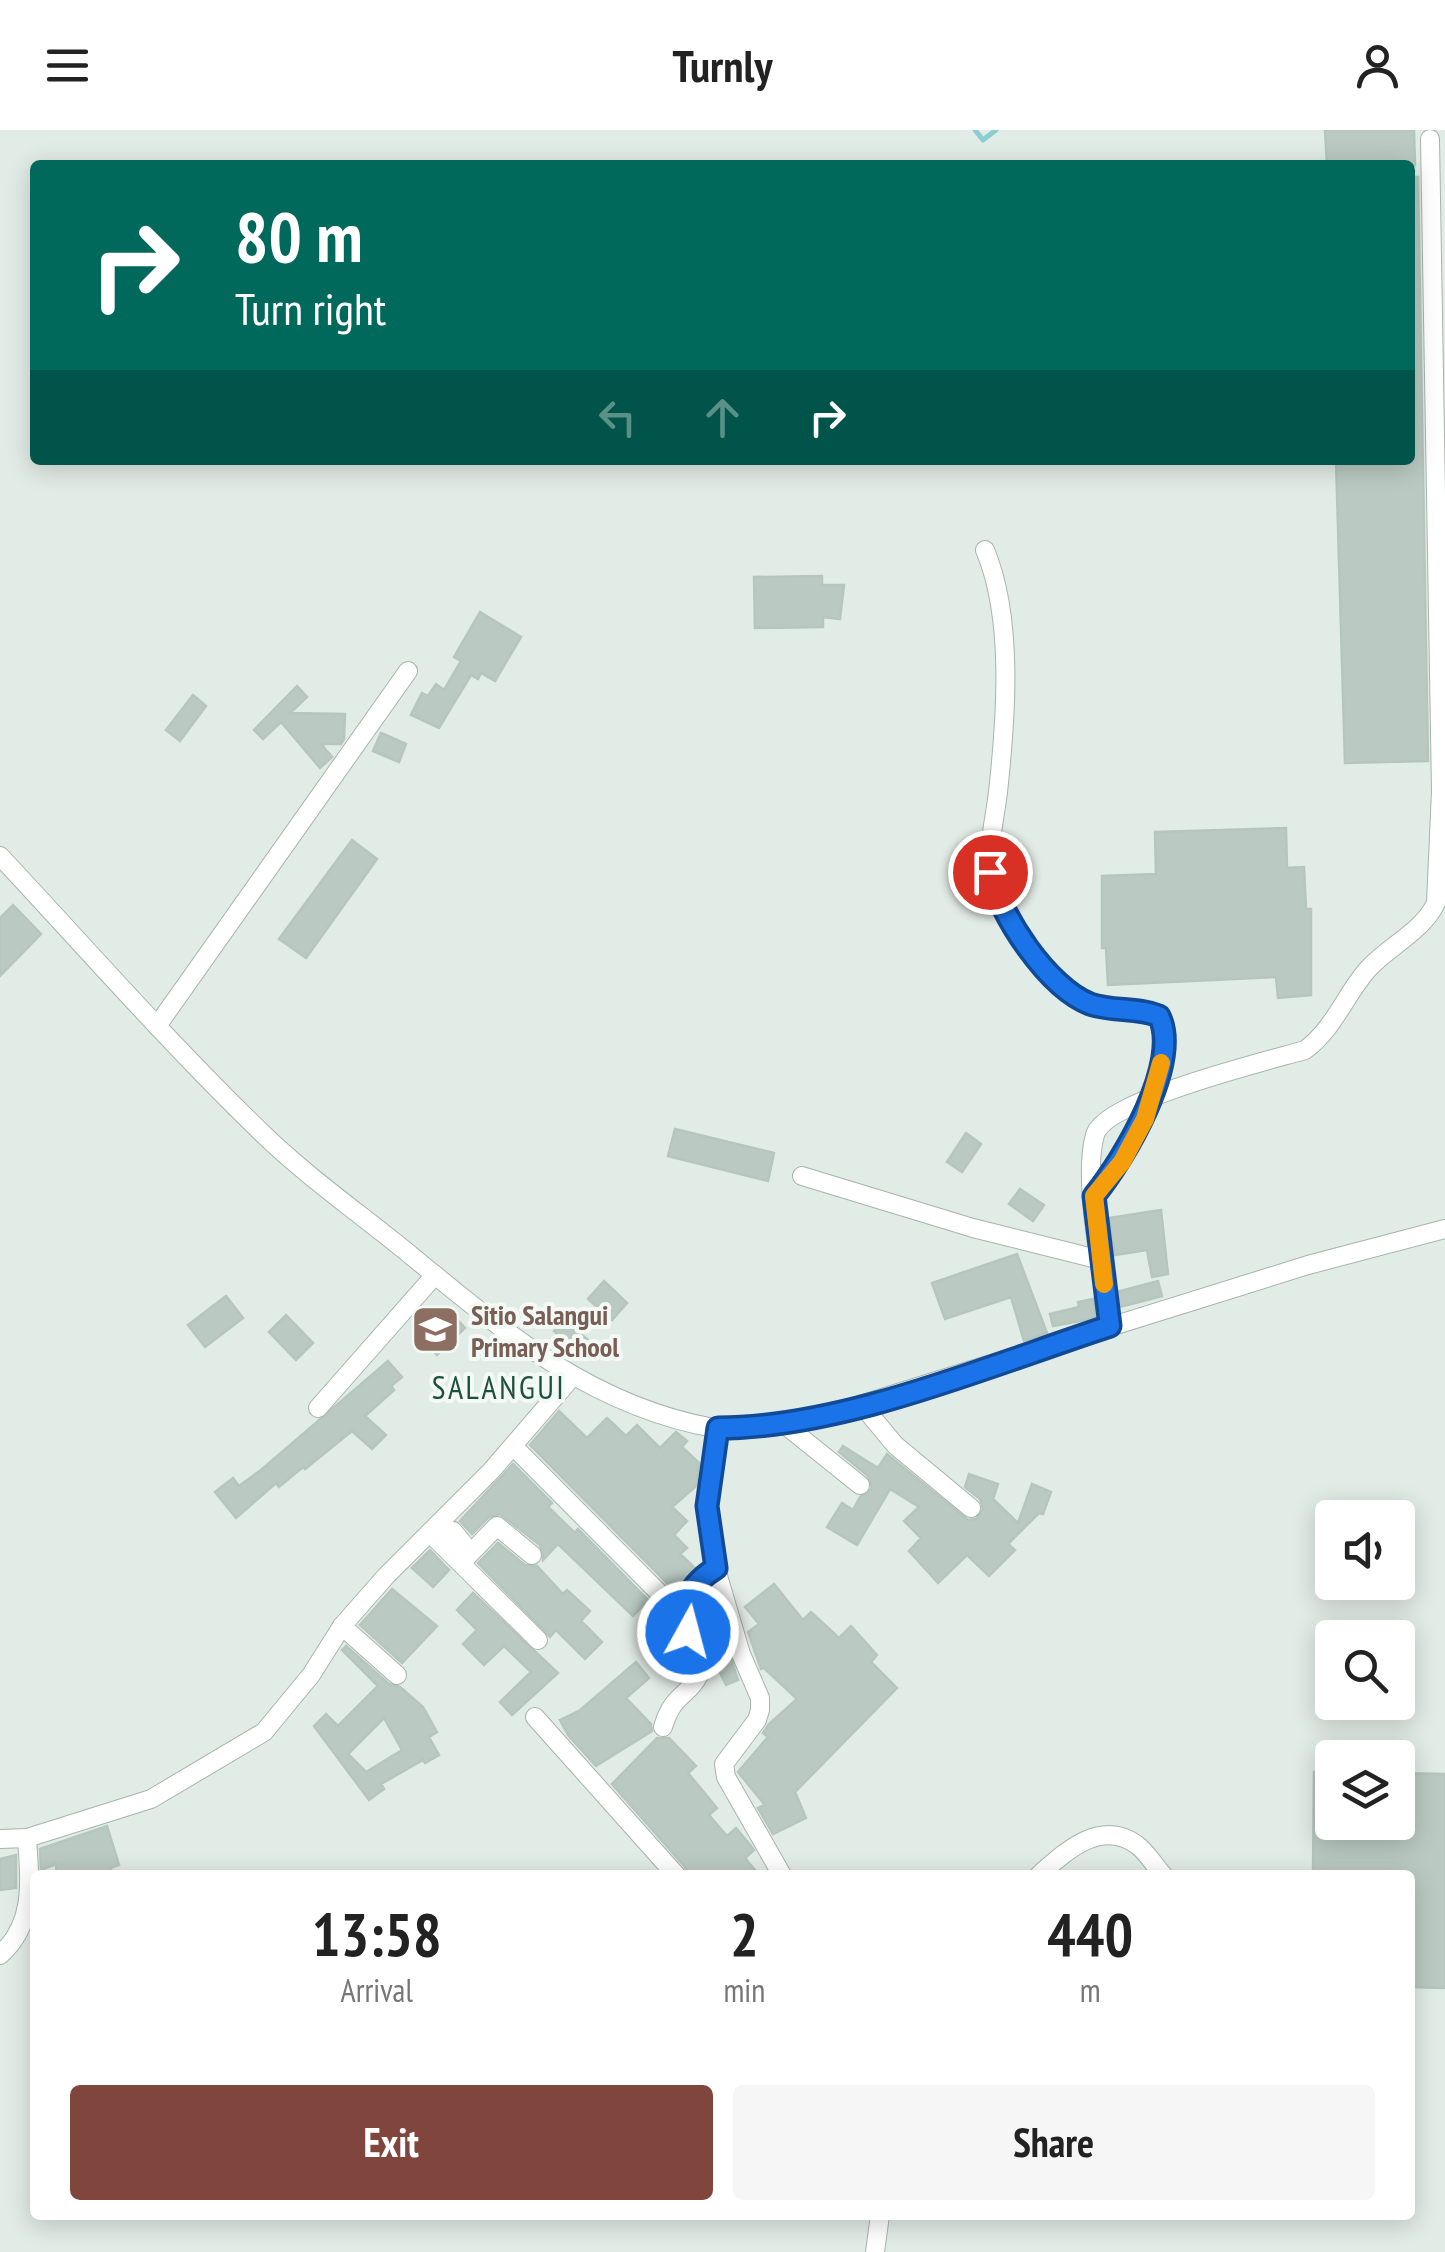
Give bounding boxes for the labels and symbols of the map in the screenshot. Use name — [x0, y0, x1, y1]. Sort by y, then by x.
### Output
pin — [948, 830, 1033, 915]
place label: Sitio Salangui Primary School — [471, 1296, 619, 1365]
school or university icon: Sitio Salangui Primary School — [410, 1304, 462, 1356]
district label: SALANGUI — [432, 1366, 566, 1408]
position arrow — [636, 1580, 740, 1684]

